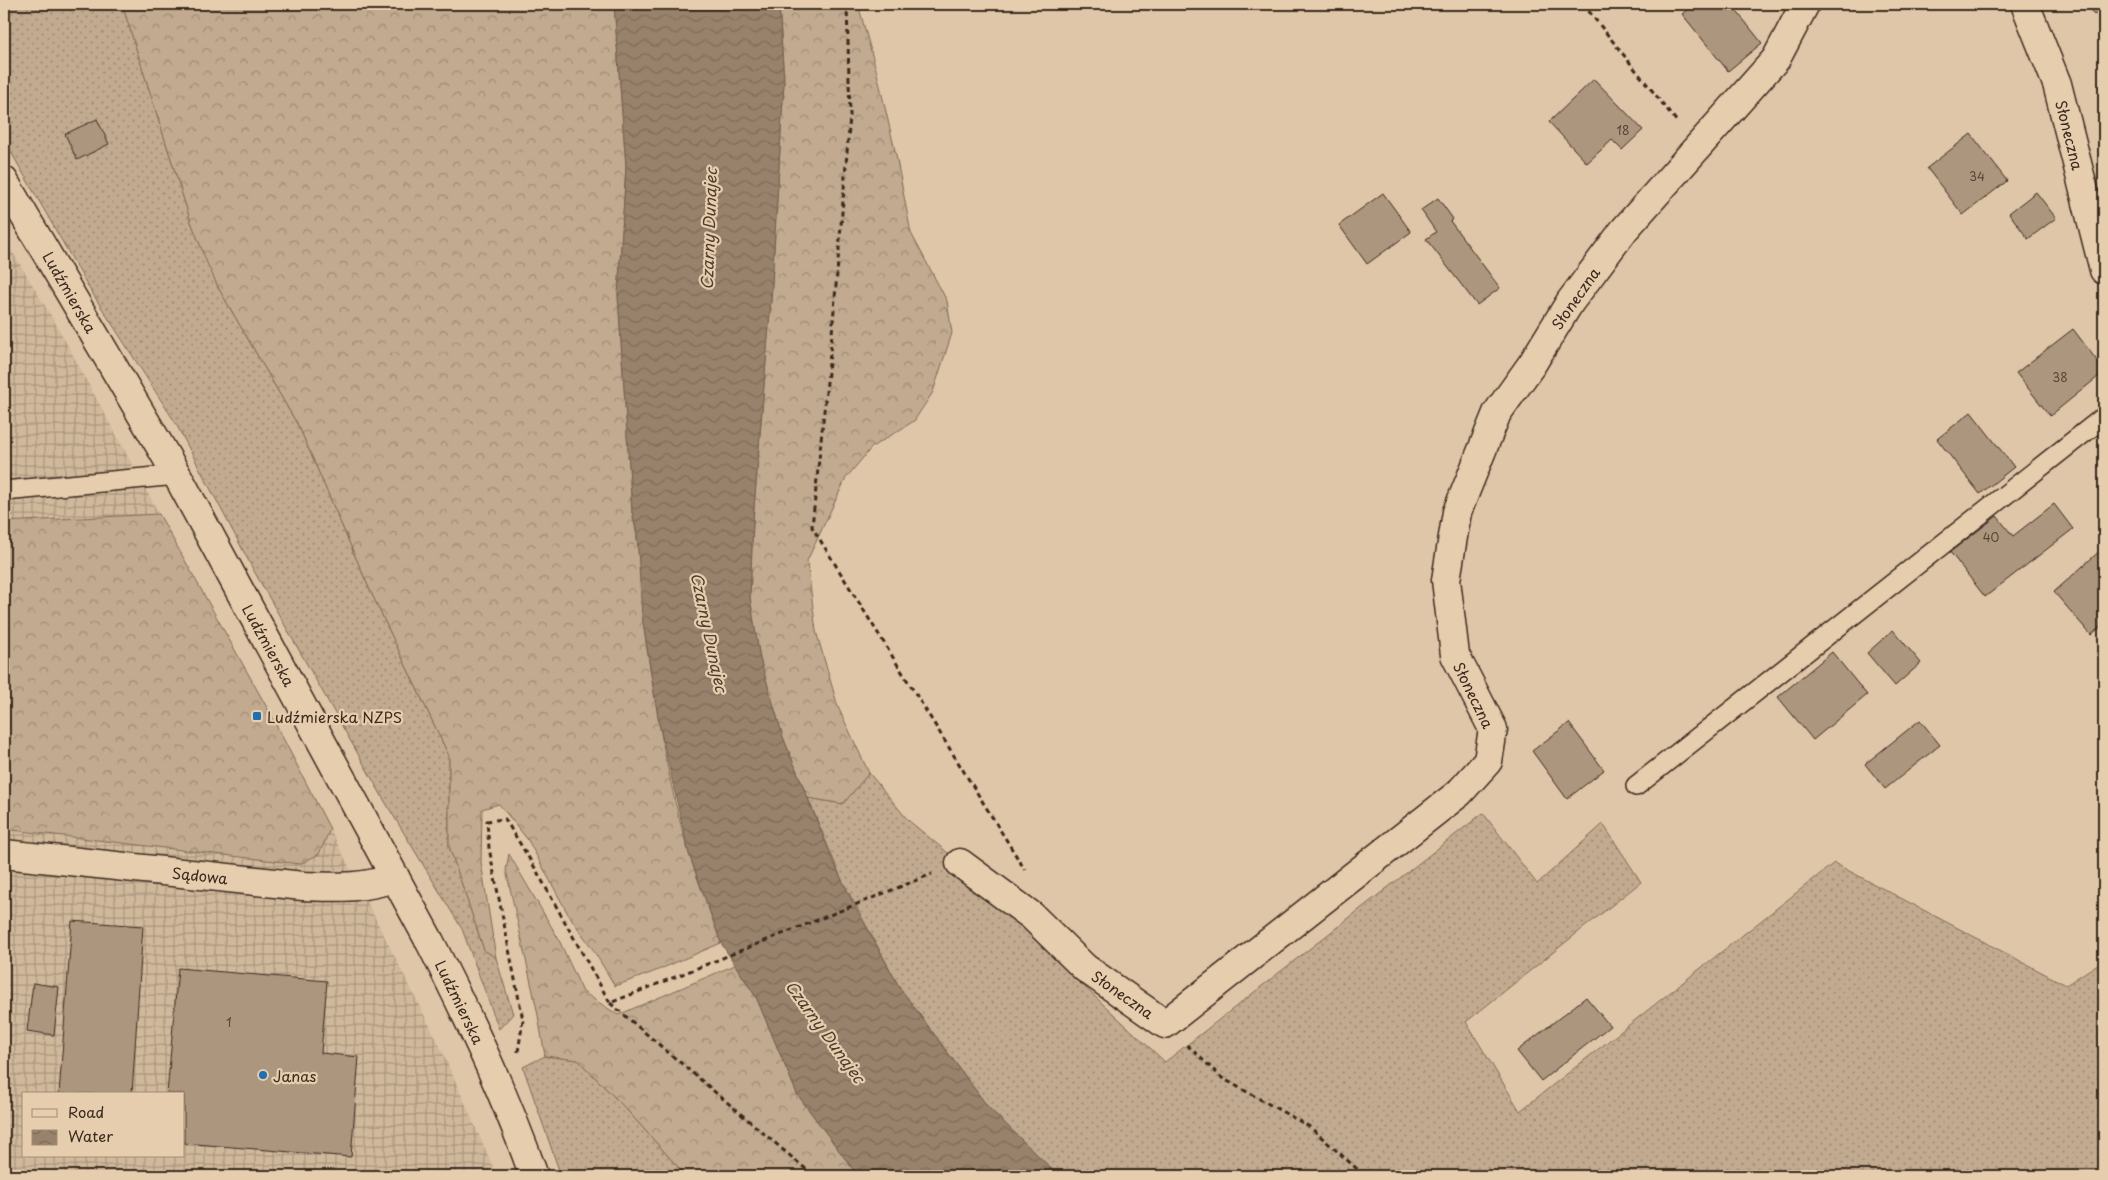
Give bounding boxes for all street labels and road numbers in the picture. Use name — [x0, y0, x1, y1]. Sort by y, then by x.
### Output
street label: Słoneczna — [2050, 98, 2090, 173]
street label: Ludźmierska — [37, 247, 103, 338]
street label: Słoneczna — [1545, 262, 1605, 334]
street label: Ludźmierska — [237, 600, 301, 691]
street label: Słoneczna — [1448, 658, 1500, 733]
street label: Sądowa — [171, 861, 230, 889]
street label: Ludźmierska — [430, 956, 491, 1048]
street label: Słoneczna — [1087, 964, 1159, 1024]

